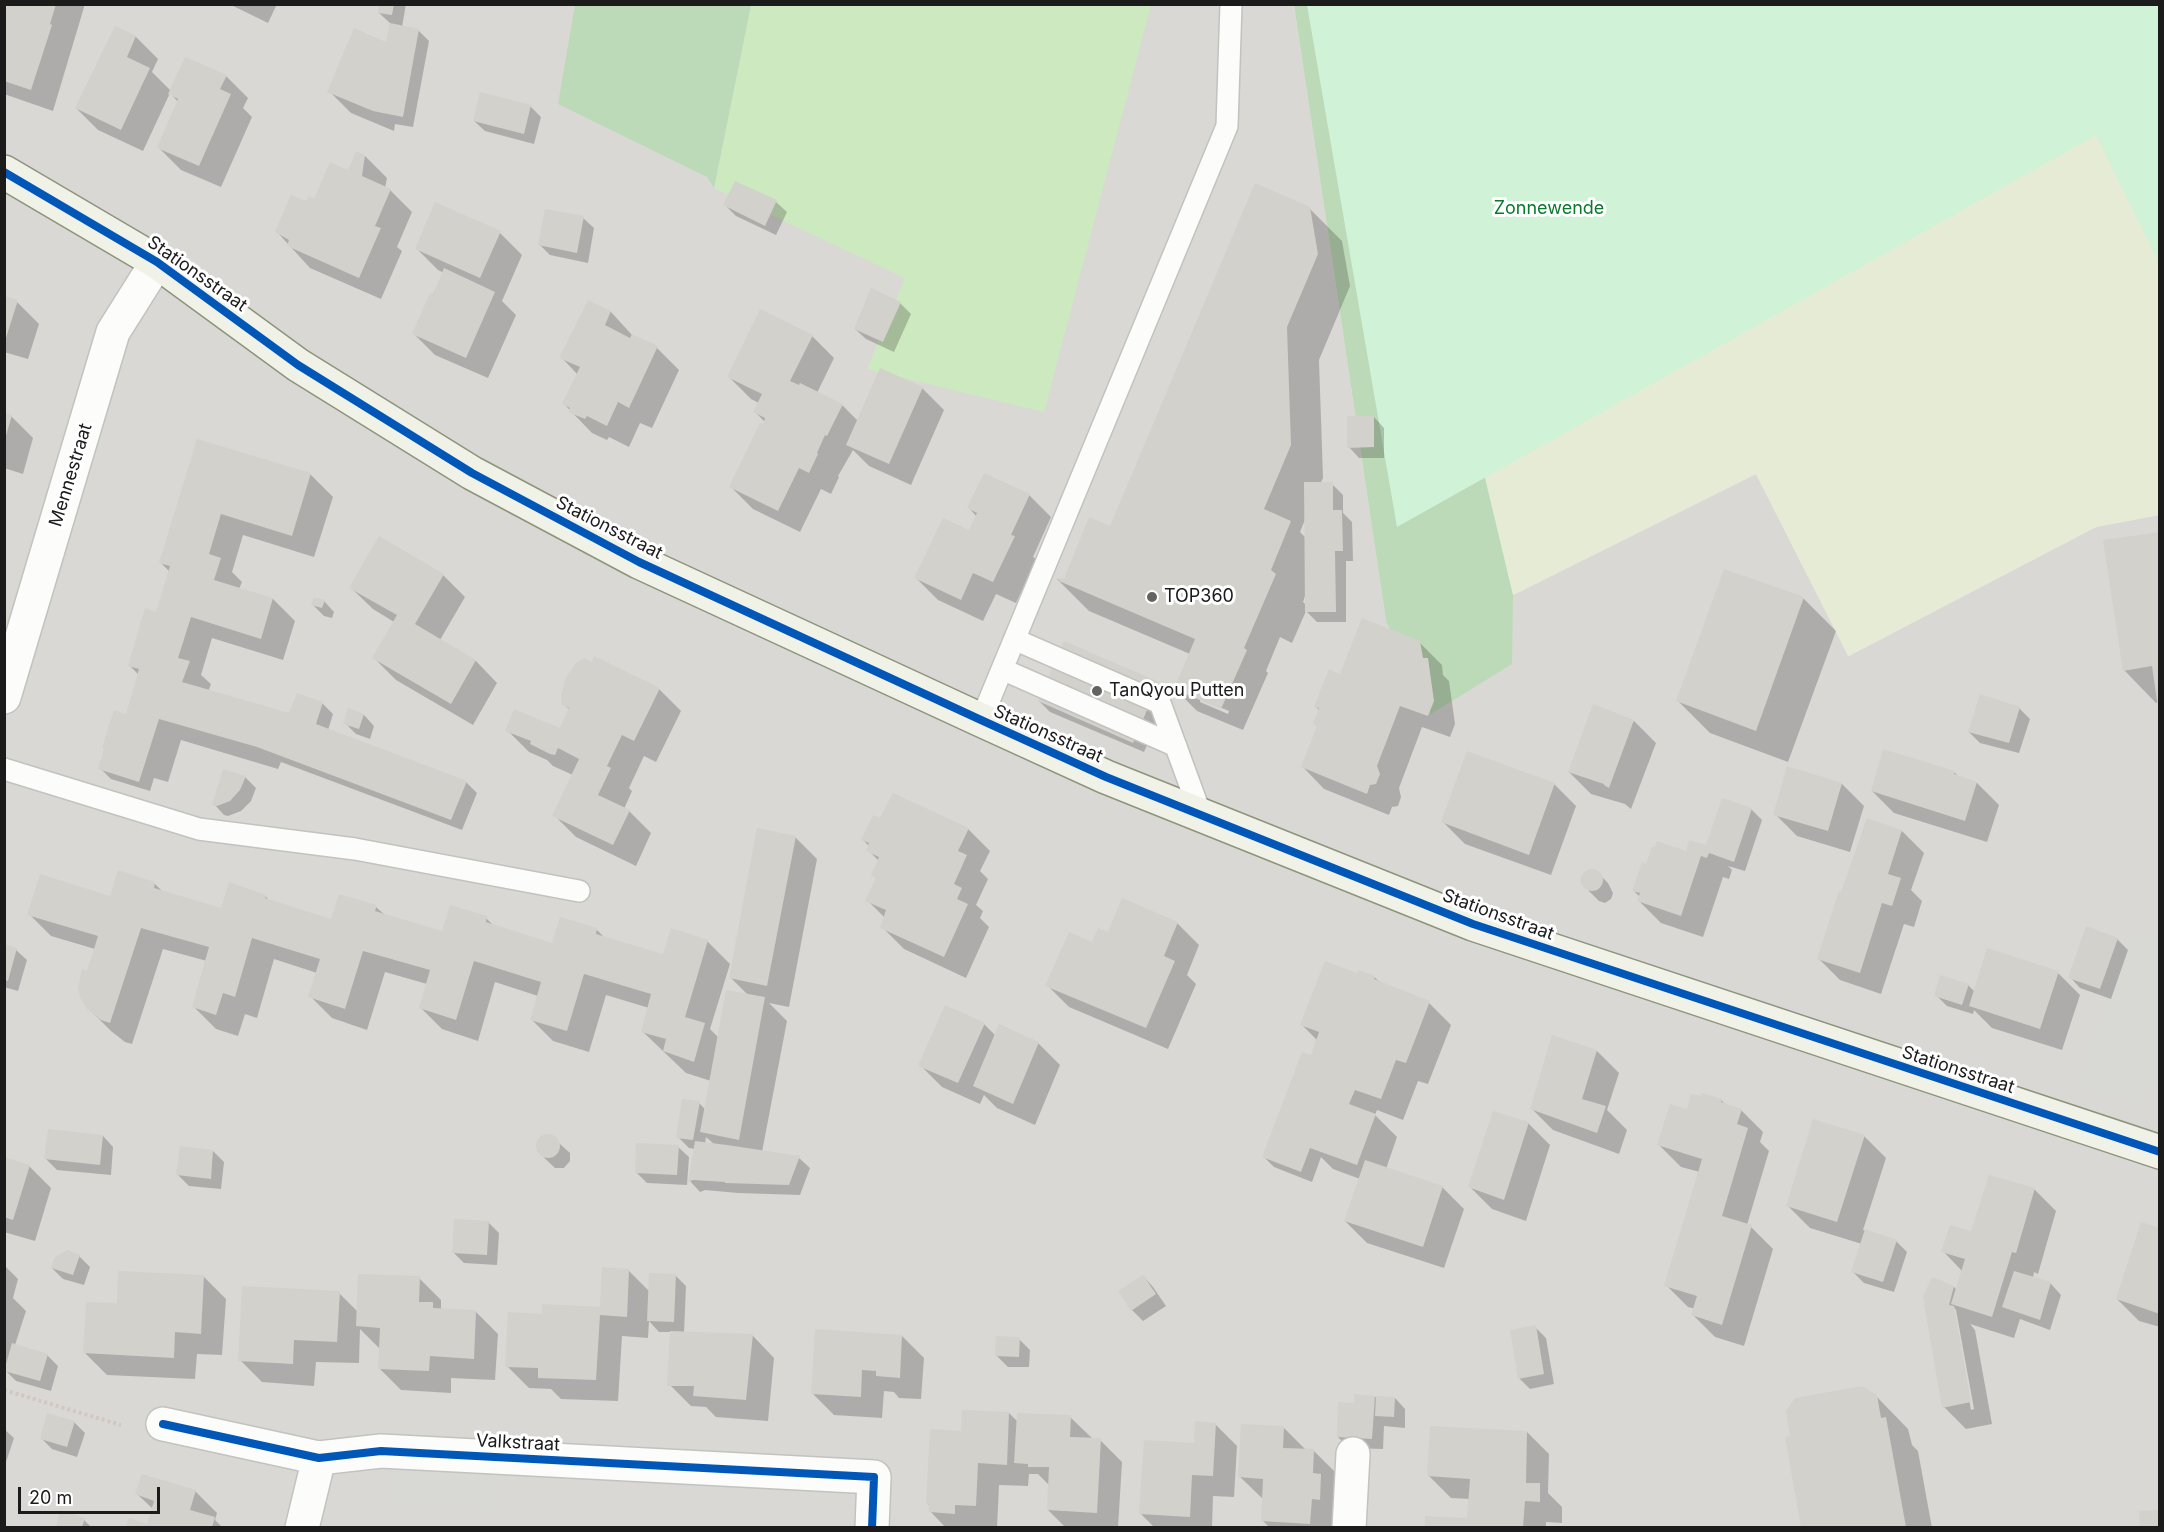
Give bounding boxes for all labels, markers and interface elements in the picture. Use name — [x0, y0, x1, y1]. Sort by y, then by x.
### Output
park label: Zonnewende — [1494, 198, 1604, 220]
street label: Stationsstraat — [143, 232, 251, 316]
street label: Mennestraat — [45, 421, 97, 529]
street label: Stationsstraat — [552, 492, 666, 564]
place label: TOP360 — [1164, 586, 1234, 608]
marker: TOP360 — [1145, 590, 1159, 604]
place label: TanQyou Putten — [1109, 680, 1245, 702]
marker: TanQyou Putten — [1090, 684, 1104, 698]
street label: Stationsstraat — [990, 700, 1106, 768]
street label: Stationsstraat — [1439, 885, 1557, 945]
street label: Stationsstraat — [1899, 1042, 2017, 1098]
street label: Valkstraat — [475, 1430, 561, 1456]
scale bar — [21, 1475, 164, 1513]
text: 20 m — [29, 1487, 72, 1508]

